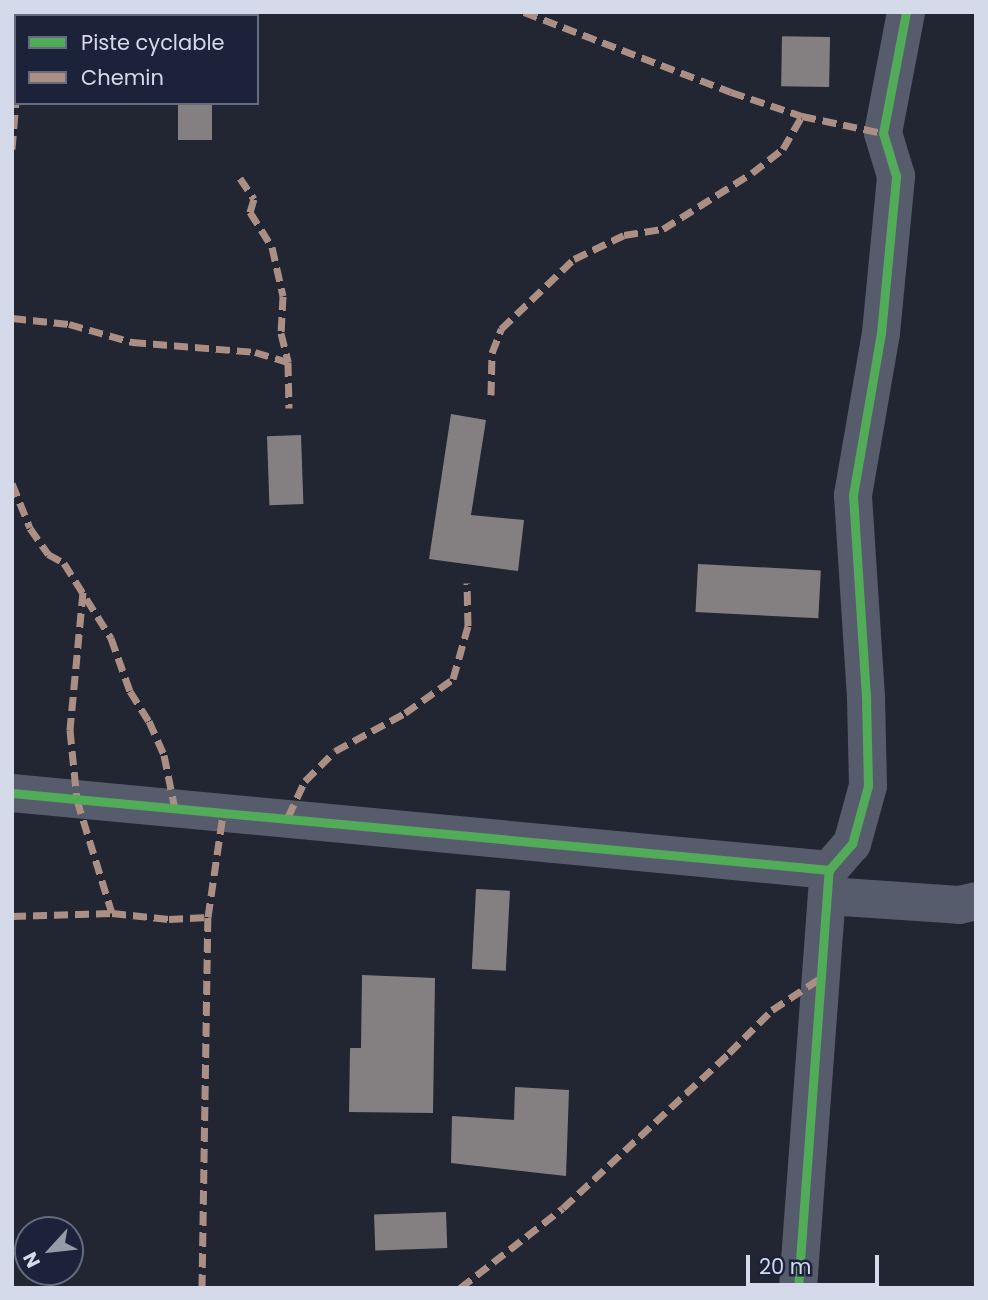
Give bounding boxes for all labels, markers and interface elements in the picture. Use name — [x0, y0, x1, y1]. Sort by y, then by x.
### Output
legend — [14, 14, 259, 105]
text: Piste cyclable — [81, 28, 225, 57]
text: Chemin — [81, 63, 164, 92]
north arrow — [14, 1216, 84, 1286]
scale bar — [750, 1240, 883, 1284]
text: N — [16, 1247, 47, 1272]
text: 20 m — [759, 1252, 812, 1281]

